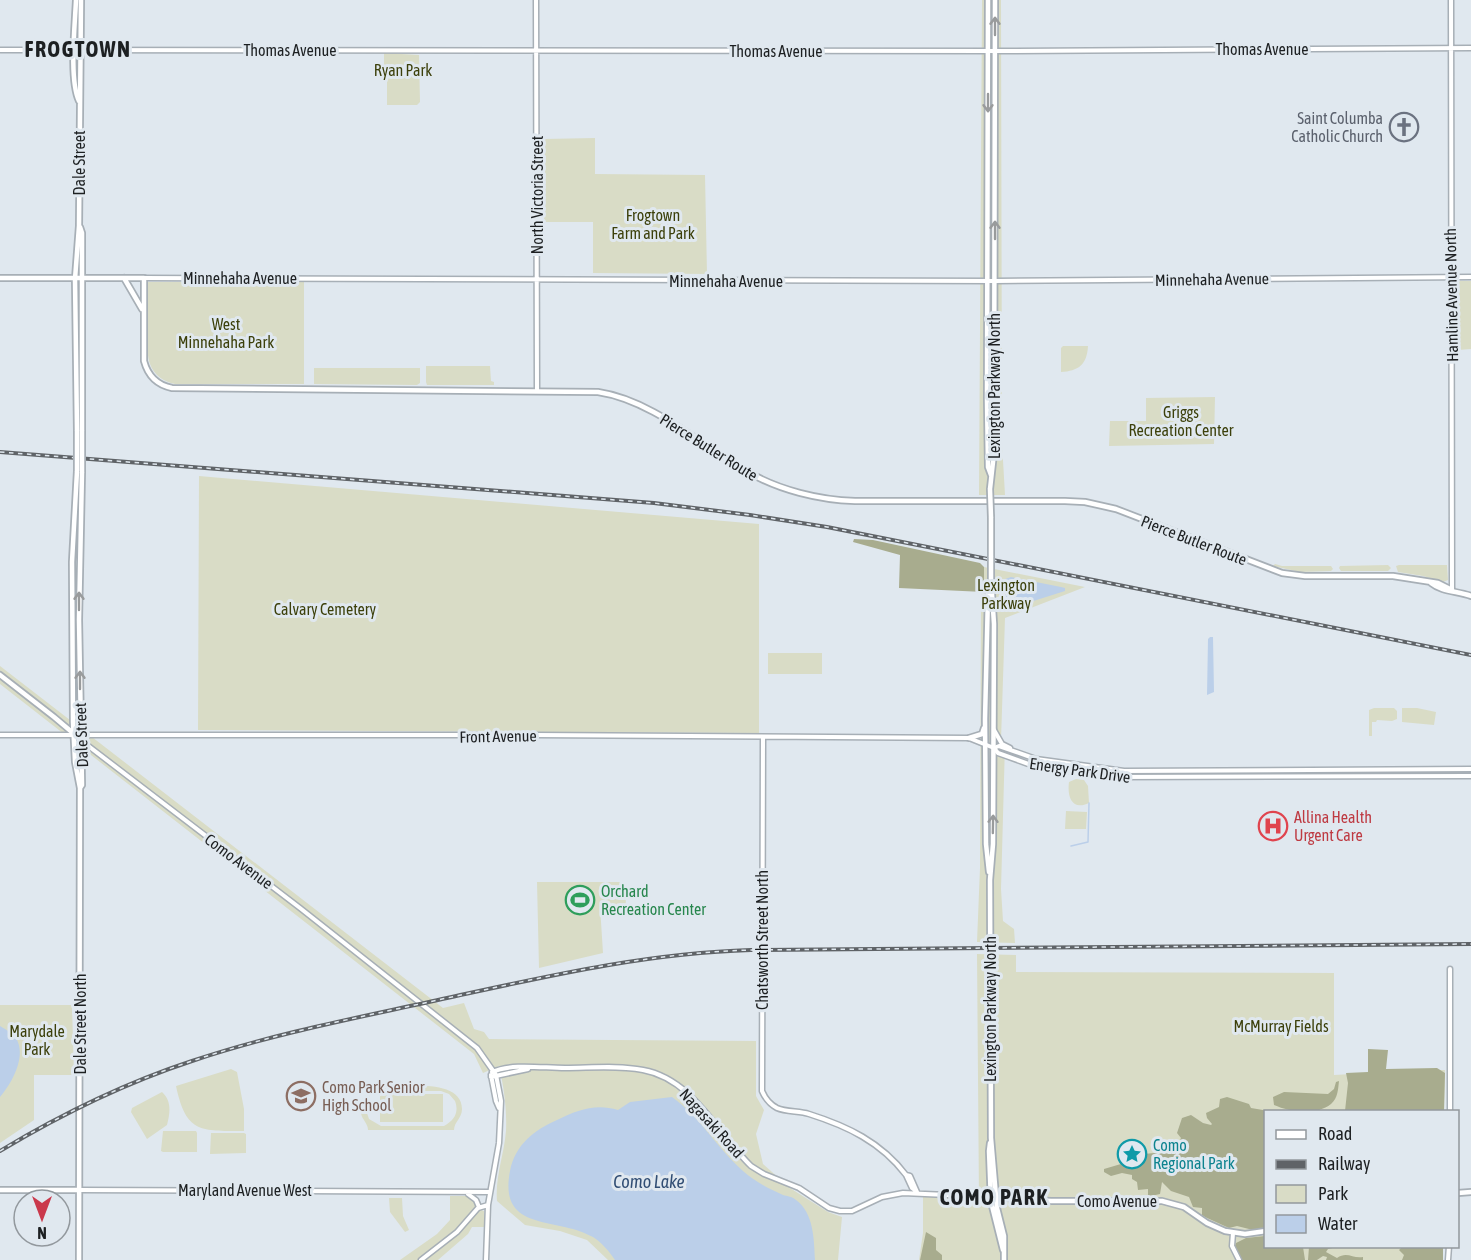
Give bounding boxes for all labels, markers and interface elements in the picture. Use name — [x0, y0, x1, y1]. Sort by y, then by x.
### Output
one-way arrow — [989, 16, 1001, 36]
district label: FROGTOWN — [25, 36, 131, 62]
street label: Thomas Avenue — [1215, 40, 1309, 58]
street label: Thomas Avenue — [243, 41, 337, 59]
street label: Thomas Avenue — [729, 42, 823, 60]
park label: Ryan Park — [374, 61, 432, 80]
one-way arrow — [982, 93, 994, 113]
place label: Saint Columba Catholic Church — [1291, 109, 1383, 145]
church icon: Saint Columba Catholic Church — [1388, 111, 1420, 143]
street label: Dale Street — [70, 130, 88, 196]
street label: North Victoria Street — [528, 135, 546, 254]
park label: Frogtown Farm and Park — [611, 206, 695, 242]
one-way arrow — [989, 220, 1001, 240]
street label: Hamline Avenue North — [1441, 228, 1461, 362]
street label: Minnehaha Avenue — [183, 269, 297, 287]
street label: Minnehaha Avenue — [1155, 269, 1269, 289]
street label: Minnehaha Avenue — [669, 272, 783, 290]
street label: Lexington Parkway North — [985, 313, 1004, 459]
park label: West Minnehaha Park — [178, 315, 274, 351]
park label: Griggs Recreation Center — [1129, 403, 1234, 439]
street label: Pierce Butler Route — [657, 410, 761, 484]
street label: Pierce Butler Route — [1139, 512, 1249, 568]
park label: Lexington Parkway — [977, 576, 1035, 613]
one-way arrow — [73, 592, 85, 612]
park label: Calvary Cemetery — [274, 600, 377, 619]
one-way arrow — [74, 671, 86, 691]
street label: Dale Street — [71, 702, 91, 768]
street label: Front Avenue — [459, 726, 537, 746]
street label: Energy Park Drive — [1028, 754, 1132, 787]
place label: Allina Health Urgent Care — [1294, 808, 1372, 845]
hospital icon: Allina Health Urgent Care — [1257, 810, 1289, 842]
one-way arrow — [988, 815, 999, 835]
street label: Como Avenue — [202, 830, 276, 892]
street label: Chatsworth Street North — [753, 870, 771, 1010]
place label: Orchard Recreation Center — [601, 882, 706, 918]
sports icon: Orchard Recreation Center — [564, 884, 596, 916]
street label: Lexington Parkway North — [981, 936, 1000, 1082]
street label: Dale Street North — [71, 973, 89, 1075]
park label: McMurray Fields — [1233, 1017, 1329, 1036]
park label: Marydale Park — [9, 1022, 65, 1058]
place label: Como Park Senior High School — [322, 1078, 425, 1115]
school or university icon: Como Park Senior High School — [285, 1080, 317, 1112]
street label: Nagasaki Road — [675, 1085, 748, 1162]
legend — [1264, 1110, 1459, 1248]
text: Road — [1318, 1123, 1352, 1144]
place label: Como Regional Park — [1153, 1136, 1235, 1173]
place icon: Como Regional Park — [1116, 1138, 1148, 1170]
text: Railway — [1318, 1153, 1370, 1174]
water label: Como Lake — [613, 1171, 685, 1192]
street label: Maryland Avenue West — [178, 1181, 312, 1200]
text: Park — [1318, 1183, 1348, 1204]
district label: COMO PARK — [940, 1184, 1048, 1210]
north arrow — [12, 1188, 72, 1248]
street label: Como Avenue — [1077, 1192, 1157, 1210]
text: Water — [1318, 1213, 1358, 1234]
text: N — [37, 1224, 47, 1242]

